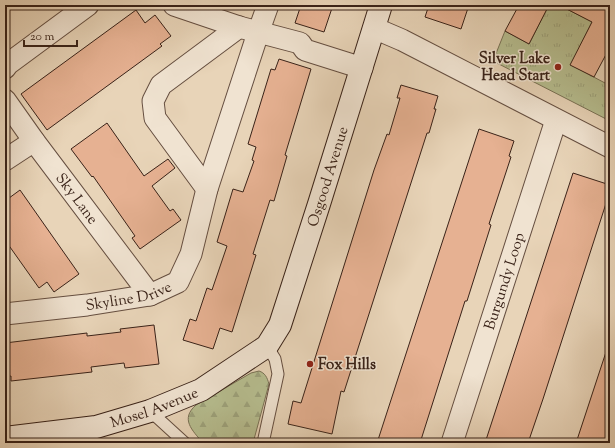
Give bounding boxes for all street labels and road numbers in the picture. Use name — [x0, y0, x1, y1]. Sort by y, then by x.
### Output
street label: Osgood Avenue — [303, 124, 355, 230]
street label: Sky Lane — [50, 169, 102, 229]
street label: Burgundy Loop — [480, 230, 531, 333]
street label: Skyline Drive — [84, 277, 176, 317]
street label: Mosel Avenue — [108, 383, 202, 434]

